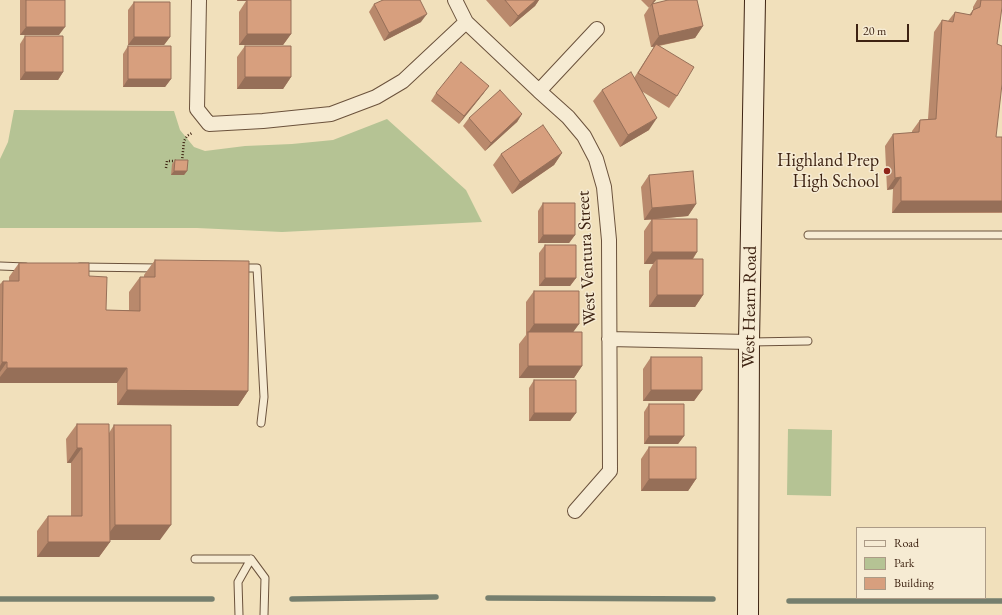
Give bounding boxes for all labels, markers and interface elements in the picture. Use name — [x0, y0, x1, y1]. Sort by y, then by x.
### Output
scale bar — [858, 16, 911, 42]
text: 20 m — [863, 23, 886, 39]
place label: Highland Prep High School — [777, 150, 879, 192]
marker: Highland Prep High School — [882, 166, 892, 176]
street label: West Ventura Street — [573, 190, 601, 326]
street label: West Hearn Road — [738, 246, 762, 368]
legend — [856, 527, 986, 599]
text: Road — [894, 535, 919, 551]
text: Park — [894, 555, 914, 571]
text: Building — [894, 575, 934, 591]

